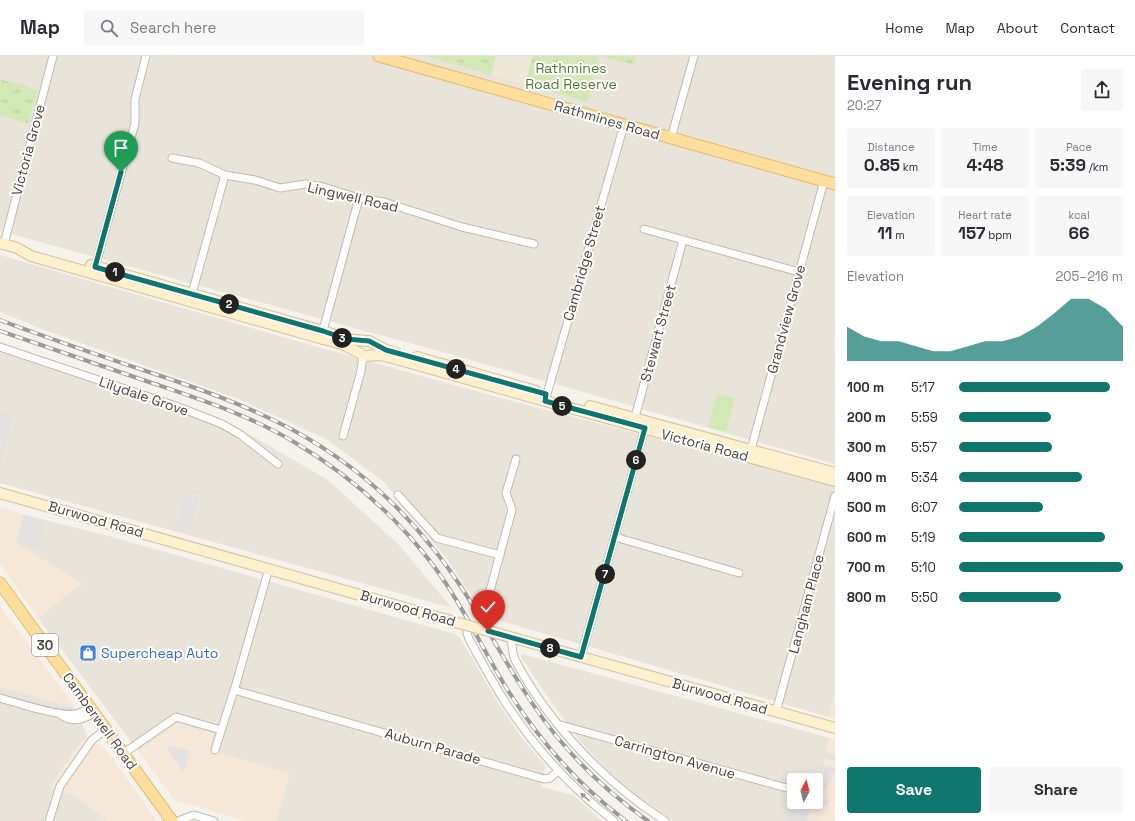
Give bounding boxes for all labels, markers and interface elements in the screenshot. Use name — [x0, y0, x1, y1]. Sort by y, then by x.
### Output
search box — [84, 10, 364, 46]
text: Map — [20, 15, 60, 40]
icon: search — [98, 17, 120, 39]
text: Search here — [130, 18, 216, 37]
text: Home — [885, 19, 923, 37]
text: Map — [945, 19, 975, 37]
text: About — [997, 19, 1038, 37]
text: Contact — [1060, 19, 1115, 37]
park label: Rathmines Road Reserve — [525, 59, 617, 93]
text: Evening run — [847, 68, 972, 96]
button: share — [1081, 69, 1123, 111]
street label: Rathmines Road — [552, 96, 662, 144]
text: 20:27 — [847, 97, 882, 114]
street label: Victoria Grove — [7, 102, 49, 198]
pin — [104, 131, 138, 172]
icon: arrive — [110, 137, 132, 159]
text: Distance — [868, 140, 914, 154]
text: Time — [972, 140, 998, 154]
text: Pace — [1066, 140, 1092, 154]
text: 0.85 — [864, 154, 900, 176]
text: 4:48 — [967, 154, 1003, 176]
text: 5:39 — [1050, 154, 1086, 176]
text: km — [900, 160, 918, 174]
text: /km — [1086, 160, 1108, 174]
street label: Lingwell Road — [306, 178, 400, 216]
street label: Cambridge Street — [559, 203, 609, 323]
text: Elevation — [867, 208, 915, 222]
text: Heart rate — [958, 208, 1012, 222]
text: kcal — [1068, 208, 1090, 222]
text: 11 — [877, 222, 893, 244]
text: 157 — [958, 222, 985, 244]
text: 66 — [1068, 222, 1090, 244]
text: m — [893, 228, 905, 242]
text: bpm — [985, 228, 1012, 242]
pin: 1 — [105, 262, 125, 282]
street label: Grandview Grove — [763, 263, 809, 375]
text: 1 — [113, 265, 117, 279]
text: Elevation — [847, 268, 904, 285]
text: 205–216 m — [1055, 268, 1123, 285]
street label: Stewart Street — [636, 282, 680, 384]
pin: 2 — [219, 294, 239, 314]
text: 2 — [226, 297, 232, 311]
pin: 3 — [332, 328, 352, 348]
text: 3 — [339, 331, 345, 345]
pin: 4 — [446, 359, 466, 379]
text: 4 — [453, 362, 460, 376]
street label: Lilydale Grove — [97, 372, 191, 420]
text: 100 m — [847, 379, 884, 396]
text: 5:17 — [911, 379, 935, 396]
pin: 5 — [552, 396, 572, 416]
text: 5 — [559, 399, 565, 413]
text: 200 m — [847, 409, 886, 426]
text: 5:59 — [911, 409, 938, 426]
street label: Victoria Road — [659, 425, 751, 465]
text: 300 m — [847, 439, 886, 456]
text: 5:57 — [911, 439, 937, 456]
pin: 6 — [626, 450, 646, 470]
text: 6 — [633, 453, 639, 467]
text: 400 m — [847, 469, 887, 486]
text: 5:34 — [911, 469, 938, 486]
street label: Burwood Road — [46, 497, 146, 541]
text: 500 m — [847, 499, 886, 516]
text: 6:07 — [911, 499, 938, 516]
text: 600 m — [847, 529, 886, 546]
text: 5:19 — [911, 529, 935, 546]
street label: Langham Place — [784, 552, 828, 656]
text: 700 m — [847, 559, 885, 576]
text: 5:10 — [911, 559, 936, 576]
pin: 7 — [595, 564, 615, 584]
text: 7 — [602, 567, 608, 581]
street label: Burwood Road — [358, 586, 458, 630]
text: 800 m — [847, 589, 886, 606]
text: 5:50 — [911, 589, 938, 606]
pin — [471, 590, 505, 631]
icon: check — [477, 596, 499, 618]
road number: 30 — [32, 634, 58, 656]
pin: 8 — [540, 638, 560, 658]
text: 8 — [547, 641, 553, 655]
shop icon: Supercheap Auto — [78, 643, 98, 663]
place label: Supercheap Auto — [101, 644, 218, 662]
street label: Camberwell Road — [59, 669, 141, 773]
street label: Burwood Road — [670, 674, 770, 718]
street label: Auburn Parade — [383, 724, 483, 768]
street label: Carrington Avenue — [613, 731, 737, 783]
button: Save — [847, 767, 981, 813]
button: Share — [989, 767, 1123, 813]
north arrow — [787, 773, 823, 809]
map controls — [787, 773, 823, 809]
one-way arrow — [580, 792, 590, 802]

